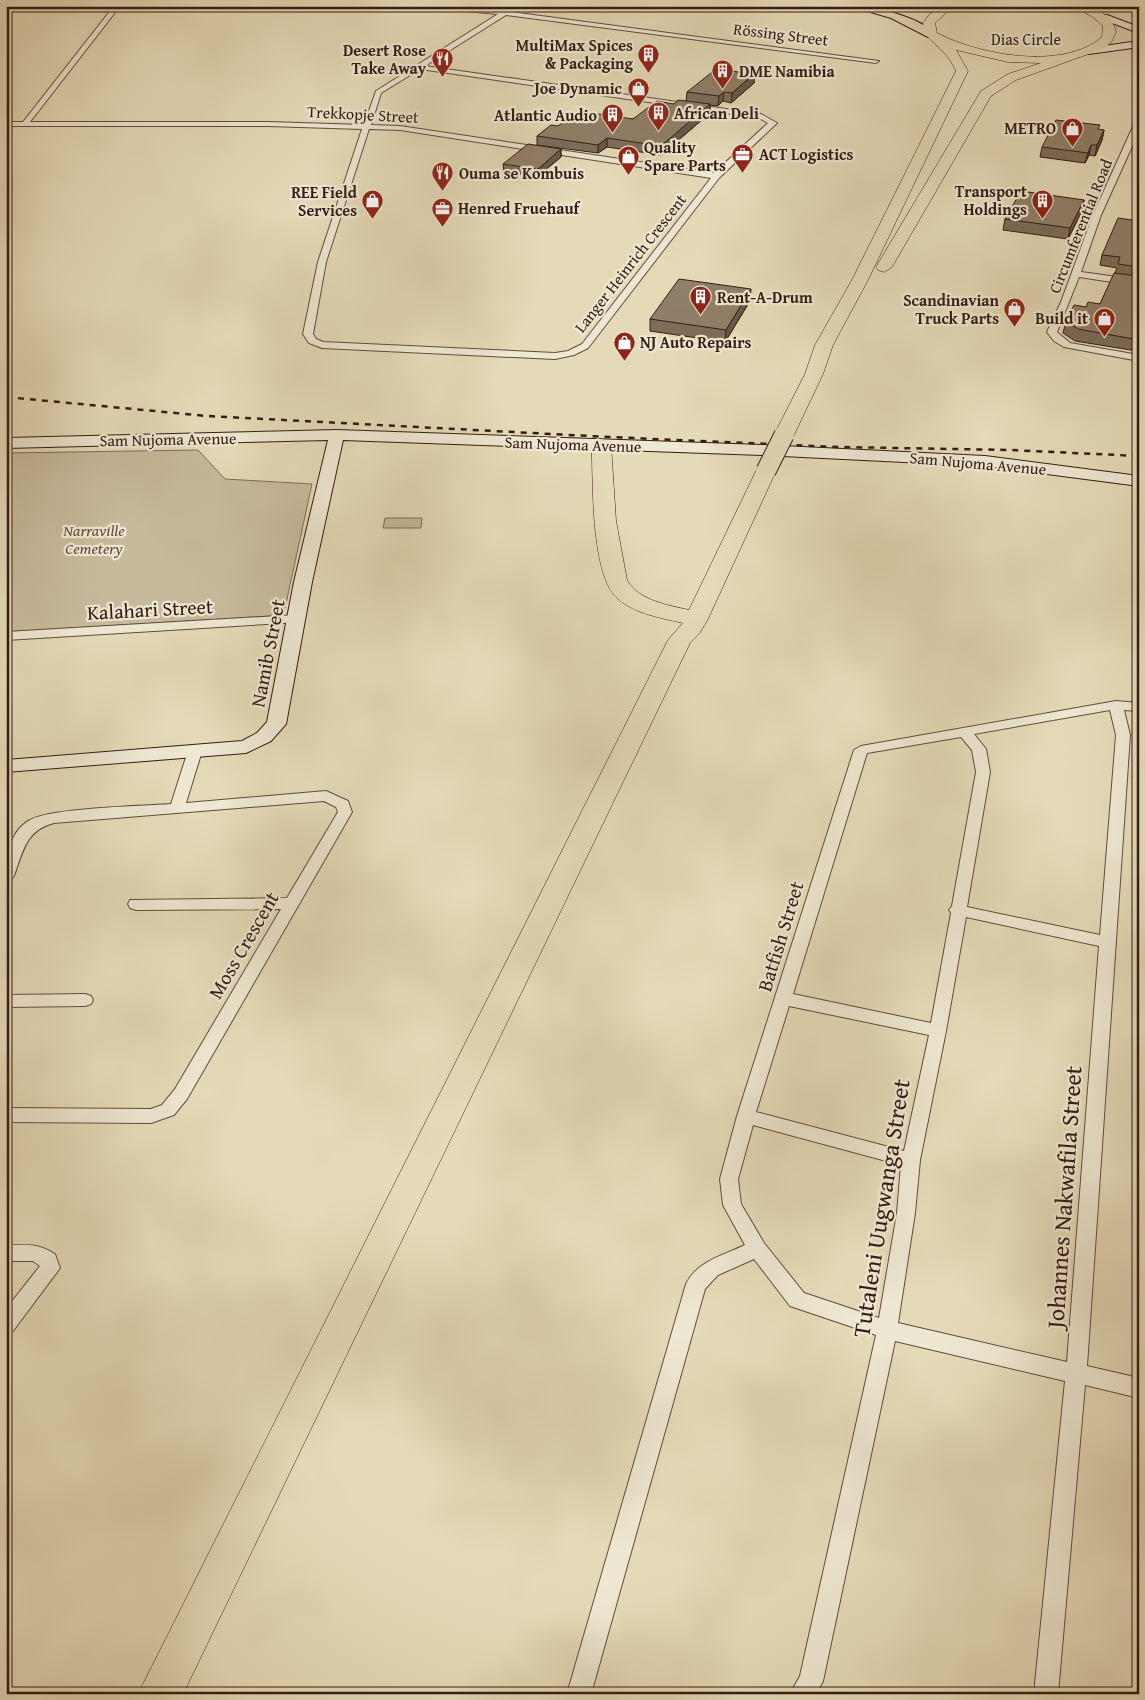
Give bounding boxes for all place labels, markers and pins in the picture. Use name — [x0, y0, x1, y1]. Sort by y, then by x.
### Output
place label: MultiMax Spices & Packaging — [516, 33, 634, 75]
place label: Desert Rose Take Away — [343, 38, 427, 80]
building icon: MultiMax Spices & Packaging — [637, 42, 661, 73]
restaurant icon: Desert Rose Take Away — [430, 47, 454, 78]
building icon: DME Namibia — [711, 59, 735, 90]
place label: DME Namibia — [739, 59, 836, 83]
place label: Joe Dynamic — [531, 76, 623, 100]
shop icon: Joe Dynamic — [626, 76, 650, 107]
building icon: African Deli — [646, 101, 670, 132]
place label: African Deli — [674, 101, 759, 125]
place label: Atlantic Audio — [494, 103, 597, 127]
building icon: Atlantic Audio — [601, 103, 625, 134]
place label: METRO — [1004, 116, 1056, 140]
shop icon: METRO — [1060, 116, 1084, 147]
place label: Quality Spare Parts — [644, 135, 726, 177]
office icon: ACT Logistics — [731, 142, 755, 173]
place label: ACT Logistics — [759, 142, 853, 166]
shop icon: Quality Spare Parts — [616, 144, 640, 175]
restaurant icon: Ouma se Kombuis — [431, 161, 455, 192]
place label: Ouma se Kombuis — [459, 161, 584, 185]
place label: Transport Holdings — [955, 179, 1027, 221]
place label: REE Field Services — [291, 180, 358, 222]
building icon: Transport Holdings — [1031, 188, 1055, 219]
shop icon: REE Field Services — [361, 189, 385, 220]
office icon: Henred Fruehauf — [430, 196, 454, 227]
place label: Henred Fruehauf — [458, 196, 582, 220]
building icon: Rent-A-Drum — [689, 285, 713, 316]
place label: Rent-A-Drum — [717, 285, 813, 309]
place label: Scandinavian Truck Parts — [903, 288, 1000, 330]
shop icon: Scandinavian Truck Parts — [1003, 297, 1027, 328]
place label: Build it — [1035, 306, 1088, 330]
shop icon: Build it — [1092, 306, 1116, 337]
shop icon: NJ Auto Repairs — [612, 330, 636, 361]
place label: NJ Auto Repairs — [640, 330, 752, 354]

